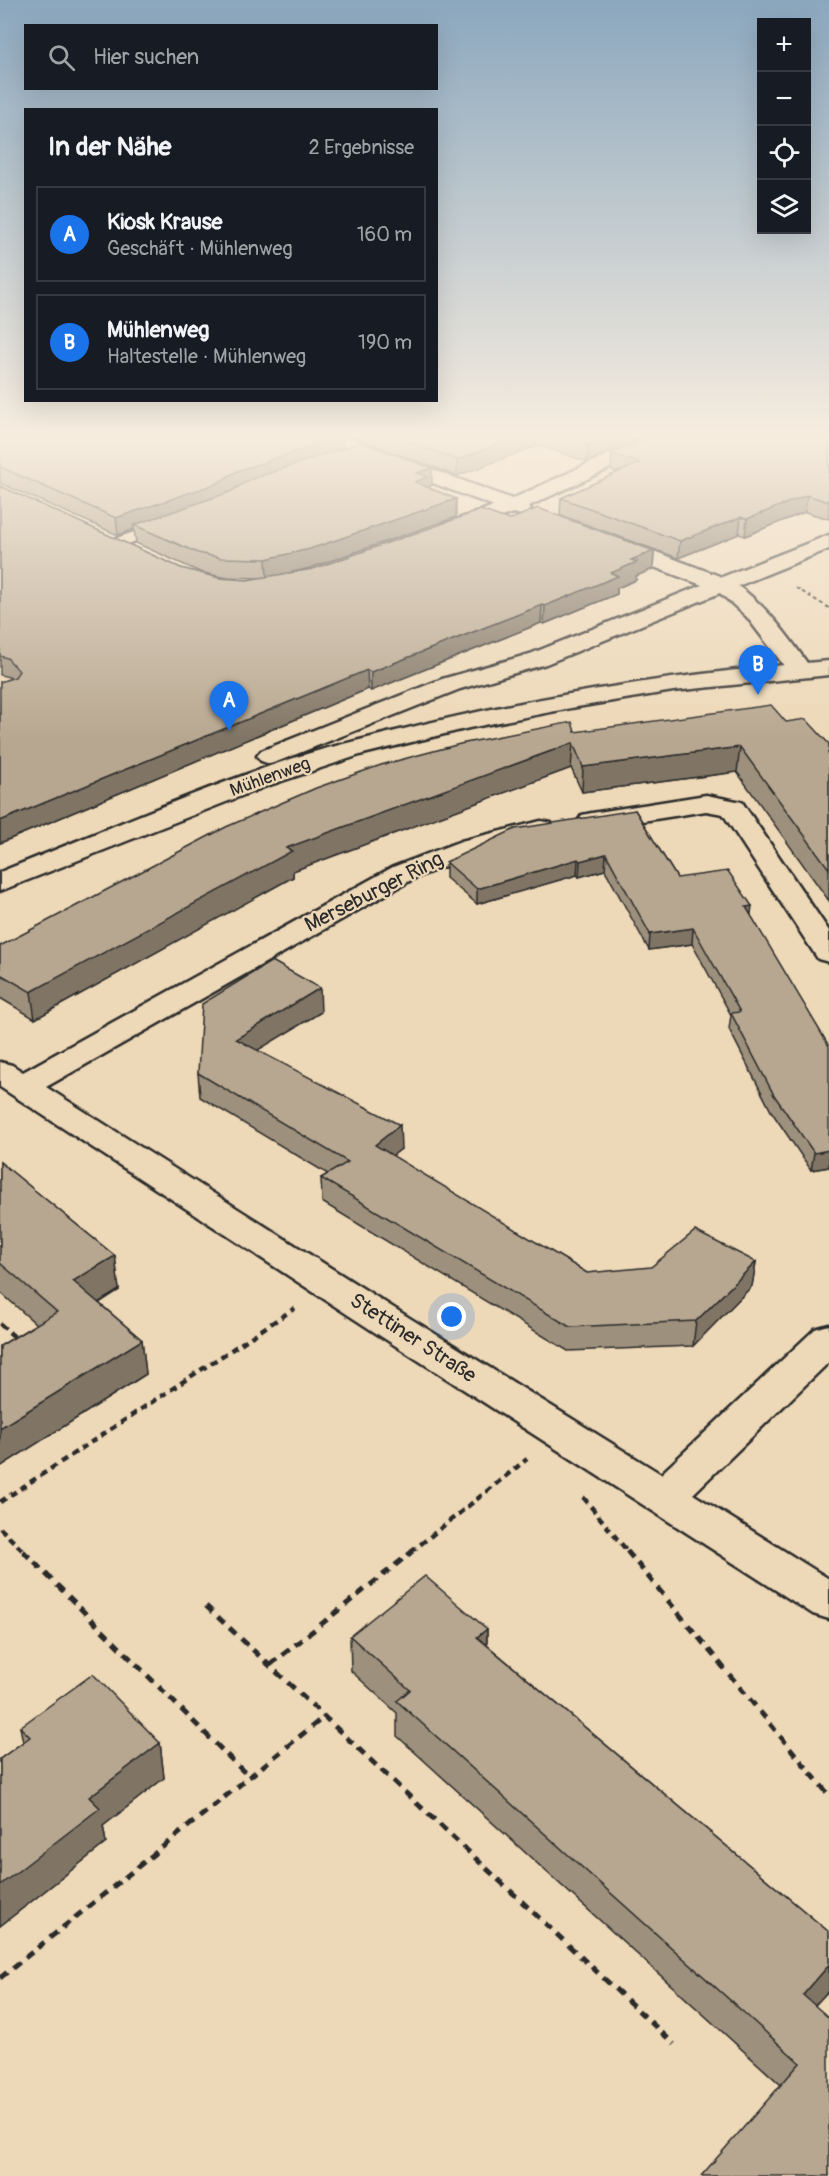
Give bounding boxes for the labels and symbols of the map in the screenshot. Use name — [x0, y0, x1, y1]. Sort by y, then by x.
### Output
pin: B — [738, 646, 777, 695]
pin: A — [210, 682, 248, 731]
street label: Mühlenweg — [227, 752, 313, 802]
street label: Merseburger Ring — [300, 845, 448, 939]
street label: Stettiner Straße — [345, 1287, 482, 1389]
your location — [437, 1302, 466, 1331]

